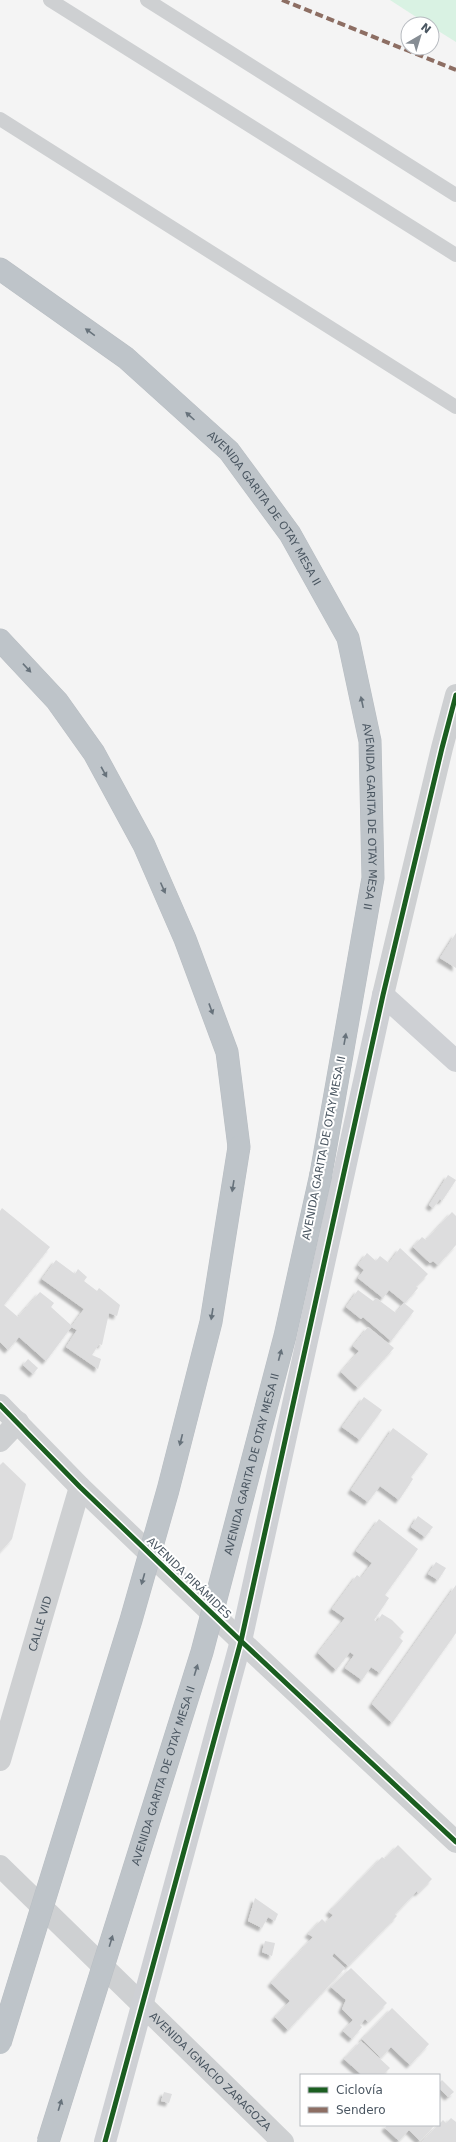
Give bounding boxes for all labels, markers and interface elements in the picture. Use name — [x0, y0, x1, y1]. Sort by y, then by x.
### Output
north arrow — [400, 16, 440, 56]
text: N — [418, 21, 433, 36]
one-way arrow — [85, 328, 96, 337]
one-way arrow — [185, 411, 195, 420]
street label: AVENIDA GARITA DE OTAY MESA II — [205, 428, 324, 588]
one-way arrow — [22, 664, 31, 673]
one-way arrow — [358, 696, 364, 708]
street label: AVENIDA GARITA DE OTAY MESA II — [360, 722, 380, 911]
one-way arrow — [101, 766, 108, 778]
one-way arrow — [160, 883, 166, 894]
one-way arrow — [208, 1003, 214, 1015]
one-way arrow — [342, 1032, 348, 1045]
street label: AVENIDA GARITA DE OTAY MESA II — [300, 1055, 348, 1241]
one-way arrow — [230, 1179, 236, 1192]
one-way arrow — [209, 1308, 215, 1320]
one-way arrow — [277, 1348, 283, 1360]
street label: AVENIDA GARITA DE OTAY MESA II — [221, 1372, 281, 1556]
one-way arrow — [177, 1434, 183, 1446]
street label: AVENIDA PIRÁMIDES — [144, 1534, 234, 1622]
one-way arrow — [140, 1573, 146, 1585]
street label: CALLE VID — [26, 1594, 54, 1653]
one-way arrow — [193, 1663, 199, 1675]
street label: AVENIDA GARITA DE OTAY MESA II — [129, 1684, 197, 1867]
one-way arrow — [108, 1934, 114, 1946]
street label: AVENIDA IGNACIO ZARAGOZA — [147, 2009, 274, 2134]
legend — [300, 2074, 440, 2126]
text: Ciclovía — [336, 2083, 383, 2097]
one-way arrow — [57, 2098, 63, 2110]
text: Sendero — [336, 2103, 386, 2117]

